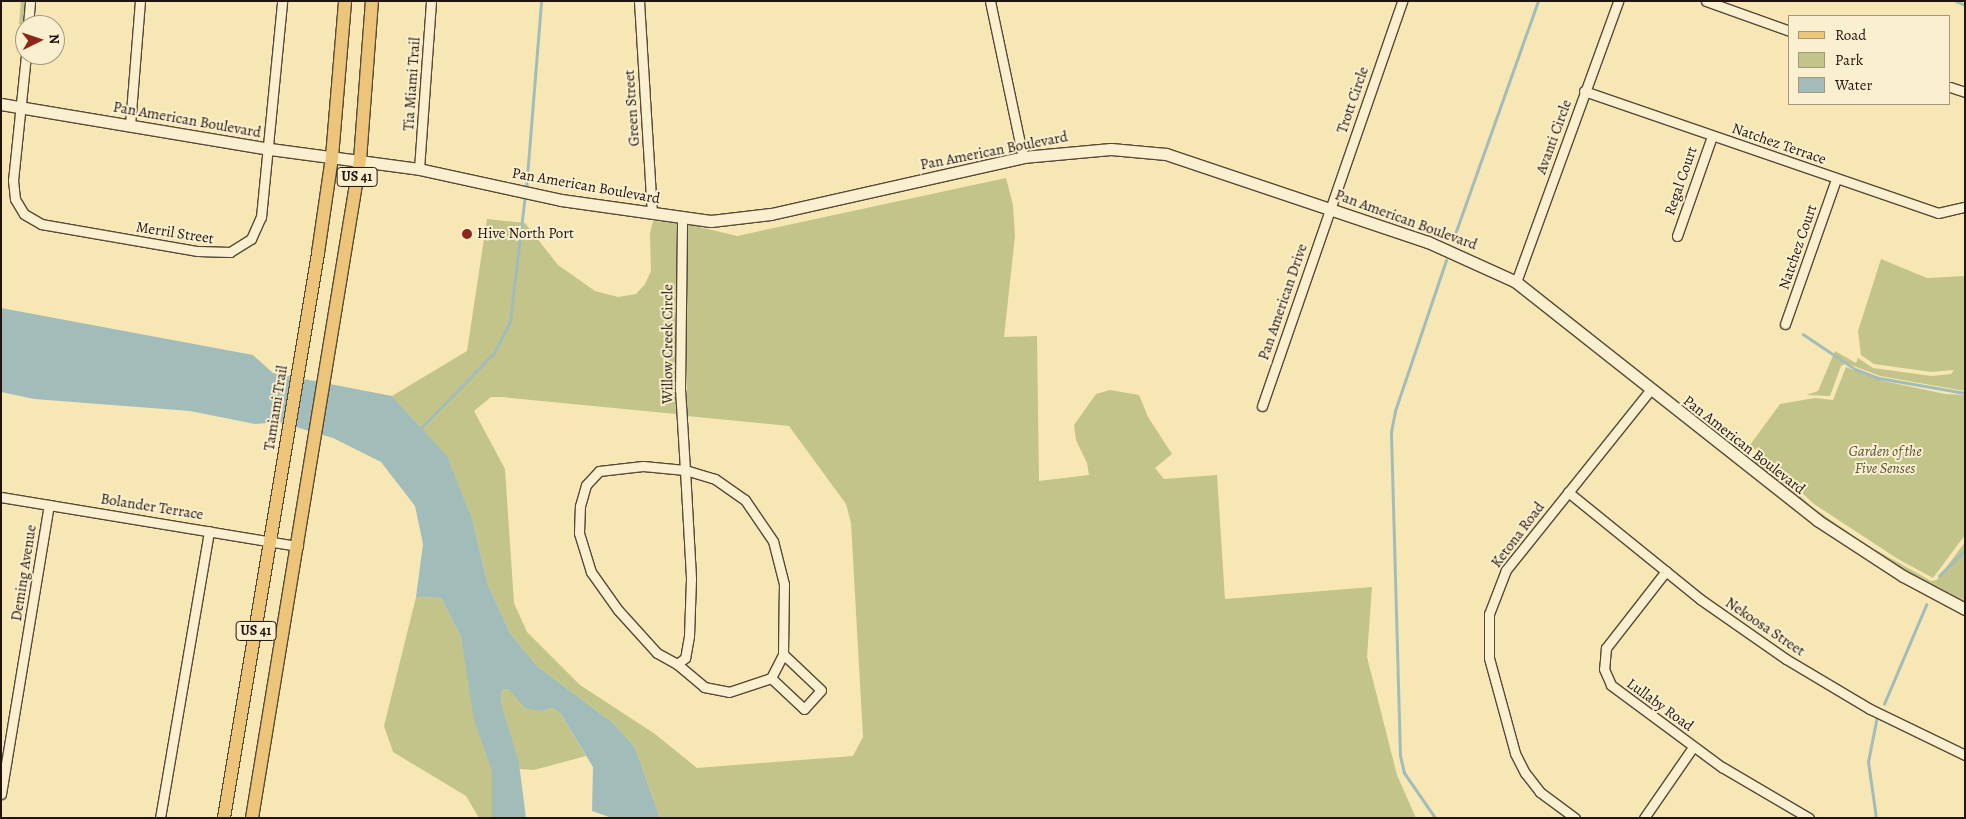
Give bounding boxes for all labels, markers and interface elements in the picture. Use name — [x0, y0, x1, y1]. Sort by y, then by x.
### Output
north arrow — [15, 15, 65, 65]
legend — [1788, 15, 1951, 105]
text: Road — [1835, 25, 1866, 45]
text: N — [45, 33, 64, 45]
street label: Tia Miami Trail — [400, 37, 424, 131]
text: Park — [1835, 50, 1863, 70]
street label: Trott Circle — [1333, 64, 1373, 136]
street label: Green Street — [620, 69, 644, 147]
text: Water — [1835, 75, 1872, 95]
street label: Avanti Circle — [1532, 97, 1576, 177]
street label: Pan American Boulevard — [112, 98, 262, 142]
street label: Natchez Terrace — [1729, 119, 1829, 169]
street label: Pan American Boulevard — [919, 128, 1069, 174]
street label: Regal Court — [1661, 144, 1701, 218]
street label: Pan American Boulevard — [511, 164, 661, 208]
road number: US 41 — [336, 166, 378, 188]
street label: Pan American Boulevard — [1332, 186, 1480, 254]
street label: Natchez Court — [1775, 202, 1821, 292]
street label: Merril Street — [135, 218, 215, 248]
place label: Hive North Port — [477, 225, 574, 243]
marker: Hive North Port — [461, 228, 473, 240]
street label: Pan American Drive — [1255, 241, 1311, 363]
street label: Willow Creek Circle — [659, 284, 677, 404]
street label: Tamiami Trail — [260, 364, 292, 452]
street label: Pan American Boulevard — [1679, 392, 1809, 498]
park label: Garden of the Five Senses — [1848, 442, 1922, 477]
street label: Bolander Terrace — [99, 490, 205, 524]
street label: Ketona Road — [1487, 499, 1549, 571]
street label: Deming Avenue — [7, 524, 41, 622]
street label: Nekoosa Street — [1722, 594, 1808, 660]
road number: US 41 — [235, 620, 277, 642]
street label: Lullaby Road — [1623, 675, 1697, 735]

